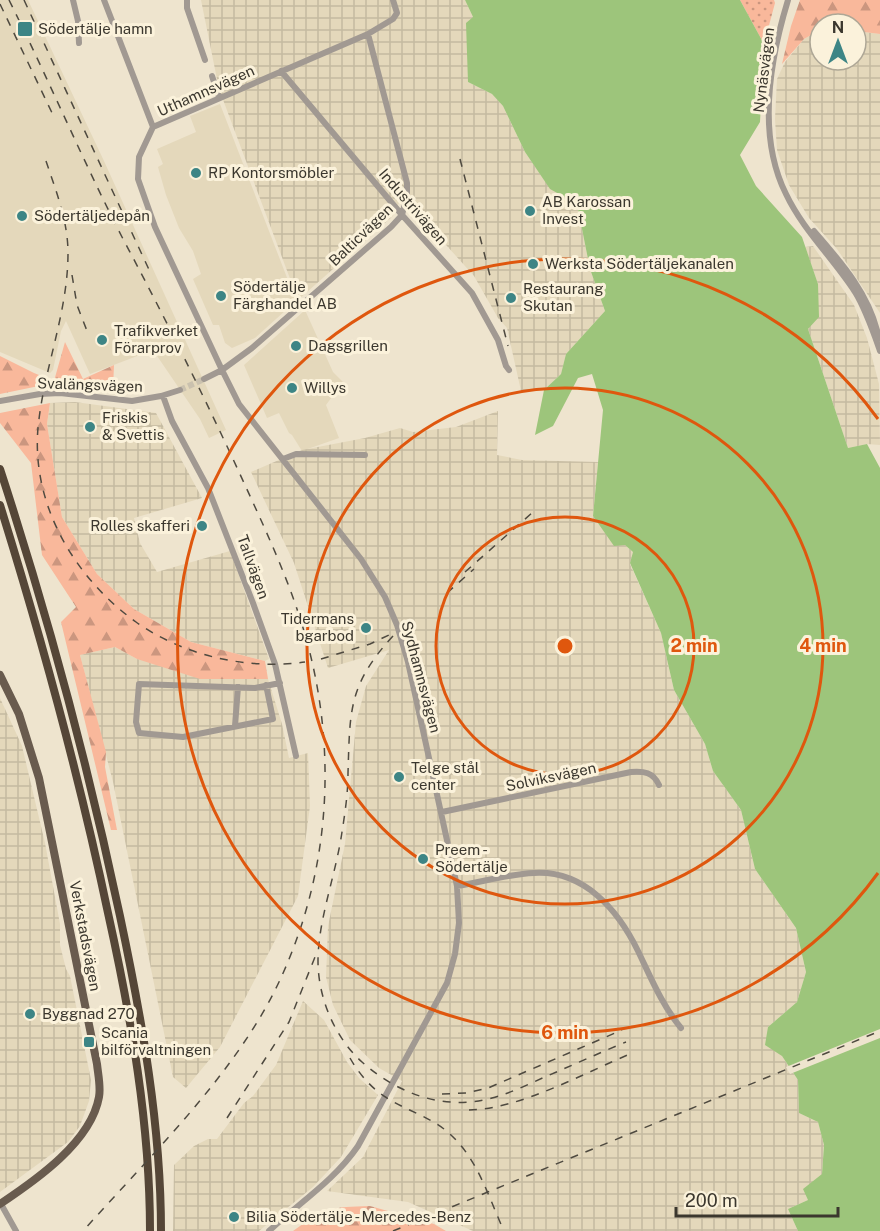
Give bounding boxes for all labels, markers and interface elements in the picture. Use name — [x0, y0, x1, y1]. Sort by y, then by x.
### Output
north arrow — [808, 12, 868, 72]
text: N — [832, 18, 844, 37]
marker: Södertälje hamn — [16, 20, 34, 38]
place label: Södertälje hamn — [38, 20, 153, 37]
street label: Nynäsvägen — [750, 26, 777, 113]
street label: Uthamnsvägen — [155, 62, 257, 120]
place label: RP Kontorsmöbler — [208, 164, 335, 181]
street label: Industrivägen — [376, 165, 451, 248]
marker: RP Kontorsmöbler — [189, 166, 203, 180]
place label: AB Karossan Invest — [542, 193, 631, 227]
street label: Balticvägen — [325, 200, 396, 269]
marker: AB Karossan Invest — [523, 204, 537, 218]
place label: Södertäljedepån — [34, 207, 150, 224]
marker: Södertäljedepån — [15, 209, 29, 223]
place label: Werksta Södertäljekanalen — [545, 255, 734, 272]
marker: Werksta Södertäljekanalen — [526, 257, 540, 271]
place label: Södertälje Färghandel AB — [233, 278, 337, 312]
place label: Restaurang Skutan — [523, 280, 604, 314]
marker: Södertälje Färghandel AB — [214, 289, 228, 303]
marker: Restaurang Skutan — [504, 291, 518, 305]
place label: Trafikverket Förarprov — [114, 322, 198, 356]
marker: Trafikverket Förarprov — [95, 333, 109, 347]
place label: Dagsgrillen — [308, 337, 388, 354]
marker: Dagsgrillen — [289, 339, 303, 353]
street label: Svalängsvägen — [37, 374, 143, 395]
place label: Willys — [304, 379, 346, 396]
marker: Willys — [285, 381, 299, 395]
place label: Friskis & Svettis — [102, 409, 164, 443]
marker: Friskis & Svettis — [83, 420, 97, 434]
place label: Rolles skafferi — [90, 517, 190, 534]
marker: Rolles skafferi — [195, 519, 209, 533]
street label: Tallvägen — [234, 533, 273, 601]
place label: Tidermans bgarbod — [281, 610, 354, 644]
street label: Sydhamnsvägen — [398, 619, 445, 735]
marker: Tidermans bgarbod — [359, 621, 373, 635]
text: 2 min — [670, 635, 718, 656]
text: 4 min — [799, 635, 847, 656]
centre of rings — [555, 636, 575, 656]
place label: Telge stål center — [411, 759, 479, 793]
street label: Solviksvägen — [504, 759, 598, 794]
marker: Telge stål center — [392, 770, 406, 784]
place label: Preem - Södertälje — [435, 841, 508, 875]
marker: Preem - Södertälje — [416, 852, 430, 866]
street label: Verkstadsvägen — [66, 879, 105, 992]
place label: Byggnad 270 — [42, 1005, 135, 1022]
marker: Byggnad 270 — [23, 1007, 37, 1021]
text: 6 min — [541, 1022, 589, 1043]
place label: Scania bilförvaltningen — [101, 1024, 211, 1058]
marker: Scania bilförvaltningen — [82, 1035, 96, 1049]
scale bar — [676, 1180, 838, 1218]
text: 200 m — [685, 1190, 738, 1211]
place label: Bilia Södertälje - Mercedes-Benz — [246, 1208, 471, 1225]
marker: Bilia Södertälje - Mercedes-Benz — [227, 1210, 241, 1224]

